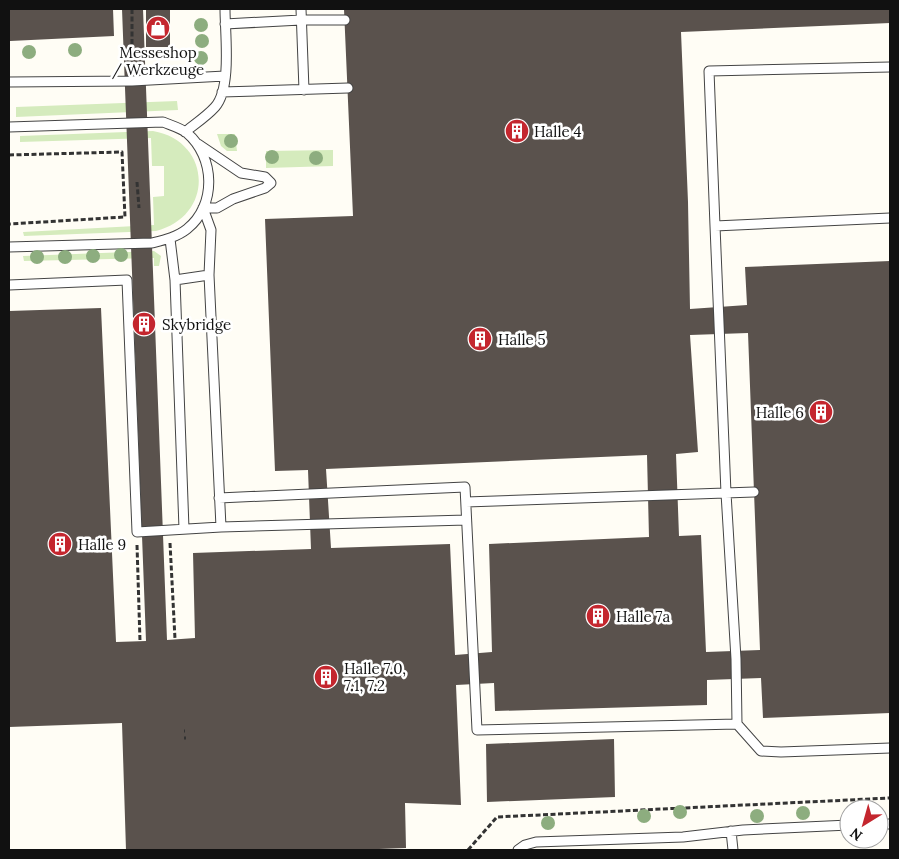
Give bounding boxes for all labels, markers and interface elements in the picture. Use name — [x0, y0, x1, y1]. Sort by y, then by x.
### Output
shop icon: Messeshop / Werkzeuge — [145, 15, 171, 41]
place label: Messeshop / Werkzeuge — [112, 43, 204, 80]
building icon: Halle 4 — [504, 118, 530, 144]
place label: Halle 4 — [534, 122, 582, 141]
building icon: Skybridge — [131, 311, 157, 337]
place label: Skybridge — [162, 315, 231, 334]
building icon: Halle 5 — [467, 326, 493, 352]
place label: Halle 5 — [498, 330, 546, 349]
building icon: Halle 6 — [808, 399, 834, 425]
place label: Halle 6 — [756, 403, 804, 422]
building icon: Halle 9 — [47, 531, 73, 557]
place label: Halle 9 — [78, 535, 126, 554]
building icon: Halle 7a — [585, 603, 611, 629]
place label: Halle 7a — [616, 607, 670, 626]
place label: Halle 7.0, 7.1, 7.2 — [344, 659, 406, 695]
building icon: Halle 7.0, 7.1, 7.2 — [313, 664, 339, 690]
north arrow — [839, 799, 889, 849]
text: N — [846, 824, 866, 845]

